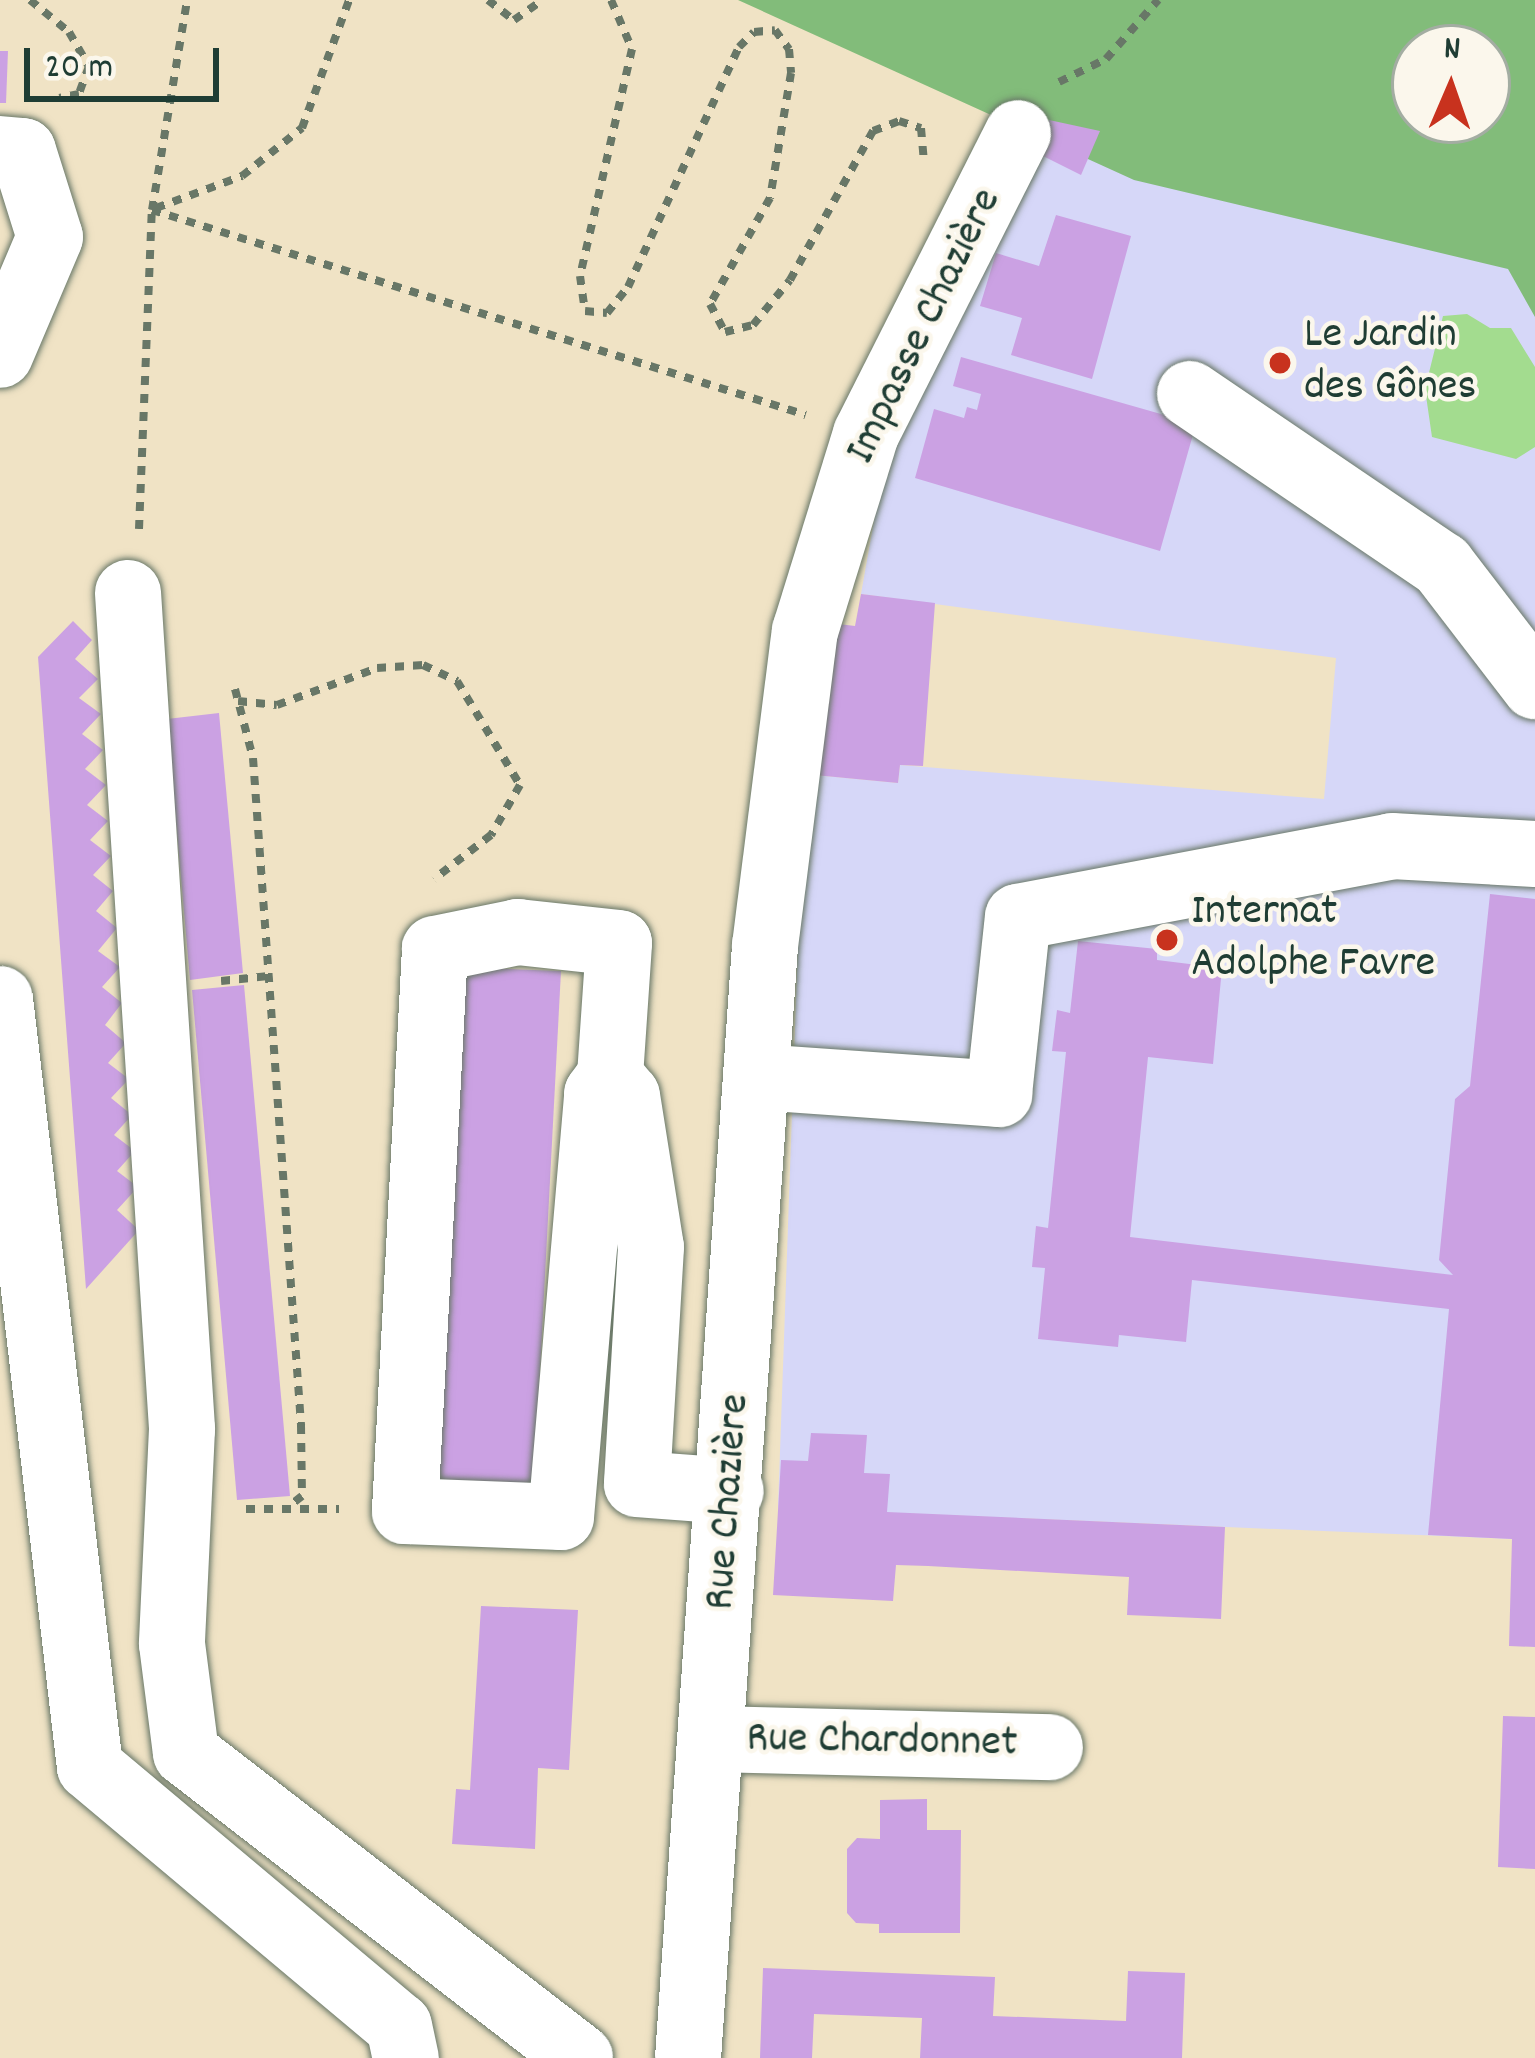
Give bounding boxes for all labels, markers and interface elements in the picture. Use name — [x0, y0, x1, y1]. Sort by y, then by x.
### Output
scale bar — [30, 24, 225, 98]
north arrow — [1391, 24, 1511, 144]
text: N — [1443, 27, 1461, 74]
text: 20 m — [45, 43, 113, 95]
street label: Impasse Chazière — [836, 180, 1016, 474]
place label: Le Jardin des Gônes — [1304, 310, 1476, 416]
marker: Le Jardin des Gônes — [1267, 350, 1293, 376]
place label: Internat Adolphe Favre — [1191, 887, 1435, 993]
marker: Internat Adolphe Favre — [1154, 927, 1180, 953]
street label: Rue Chazière — [696, 1392, 764, 1612]
street label: Rue Chardonnet — [746, 1714, 1018, 1772]

